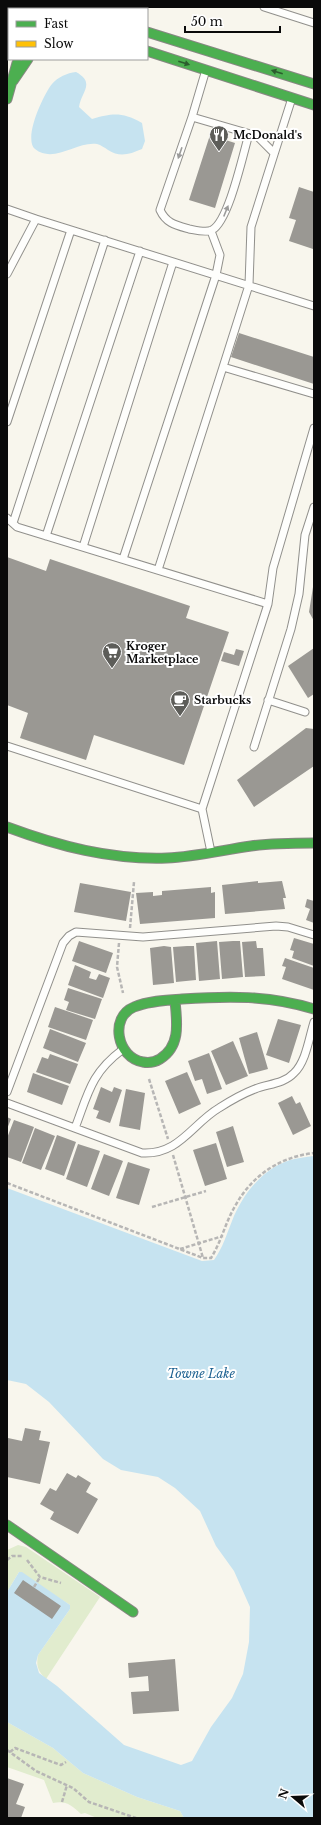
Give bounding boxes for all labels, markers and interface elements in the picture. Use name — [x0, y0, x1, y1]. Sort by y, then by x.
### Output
legend — [8, 8, 148, 60]
scale bar — [185, 8, 280, 34]
text: 50 m — [191, 14, 223, 29]
text: Fast — [44, 16, 69, 31]
text: Slow — [44, 36, 74, 51]
one-way arrow — [178, 60, 190, 66]
one-way arrow — [270, 69, 282, 75]
restaurant icon: McDonald's — [208, 124, 230, 152]
place label: McDonald's — [233, 128, 302, 142]
one-way arrow — [176, 148, 182, 160]
one-way arrow — [223, 205, 229, 217]
place label: Kroger Marketplace — [126, 639, 199, 666]
supermarket icon: Kroger Marketplace — [101, 641, 123, 669]
cafe icon: Starbucks — [169, 689, 191, 717]
place label: Starbucks — [194, 693, 251, 707]
water label: Towne Lake — [167, 1366, 235, 1381]
north arrow — [273, 1777, 313, 1817]
text: N — [275, 1786, 292, 1801]

